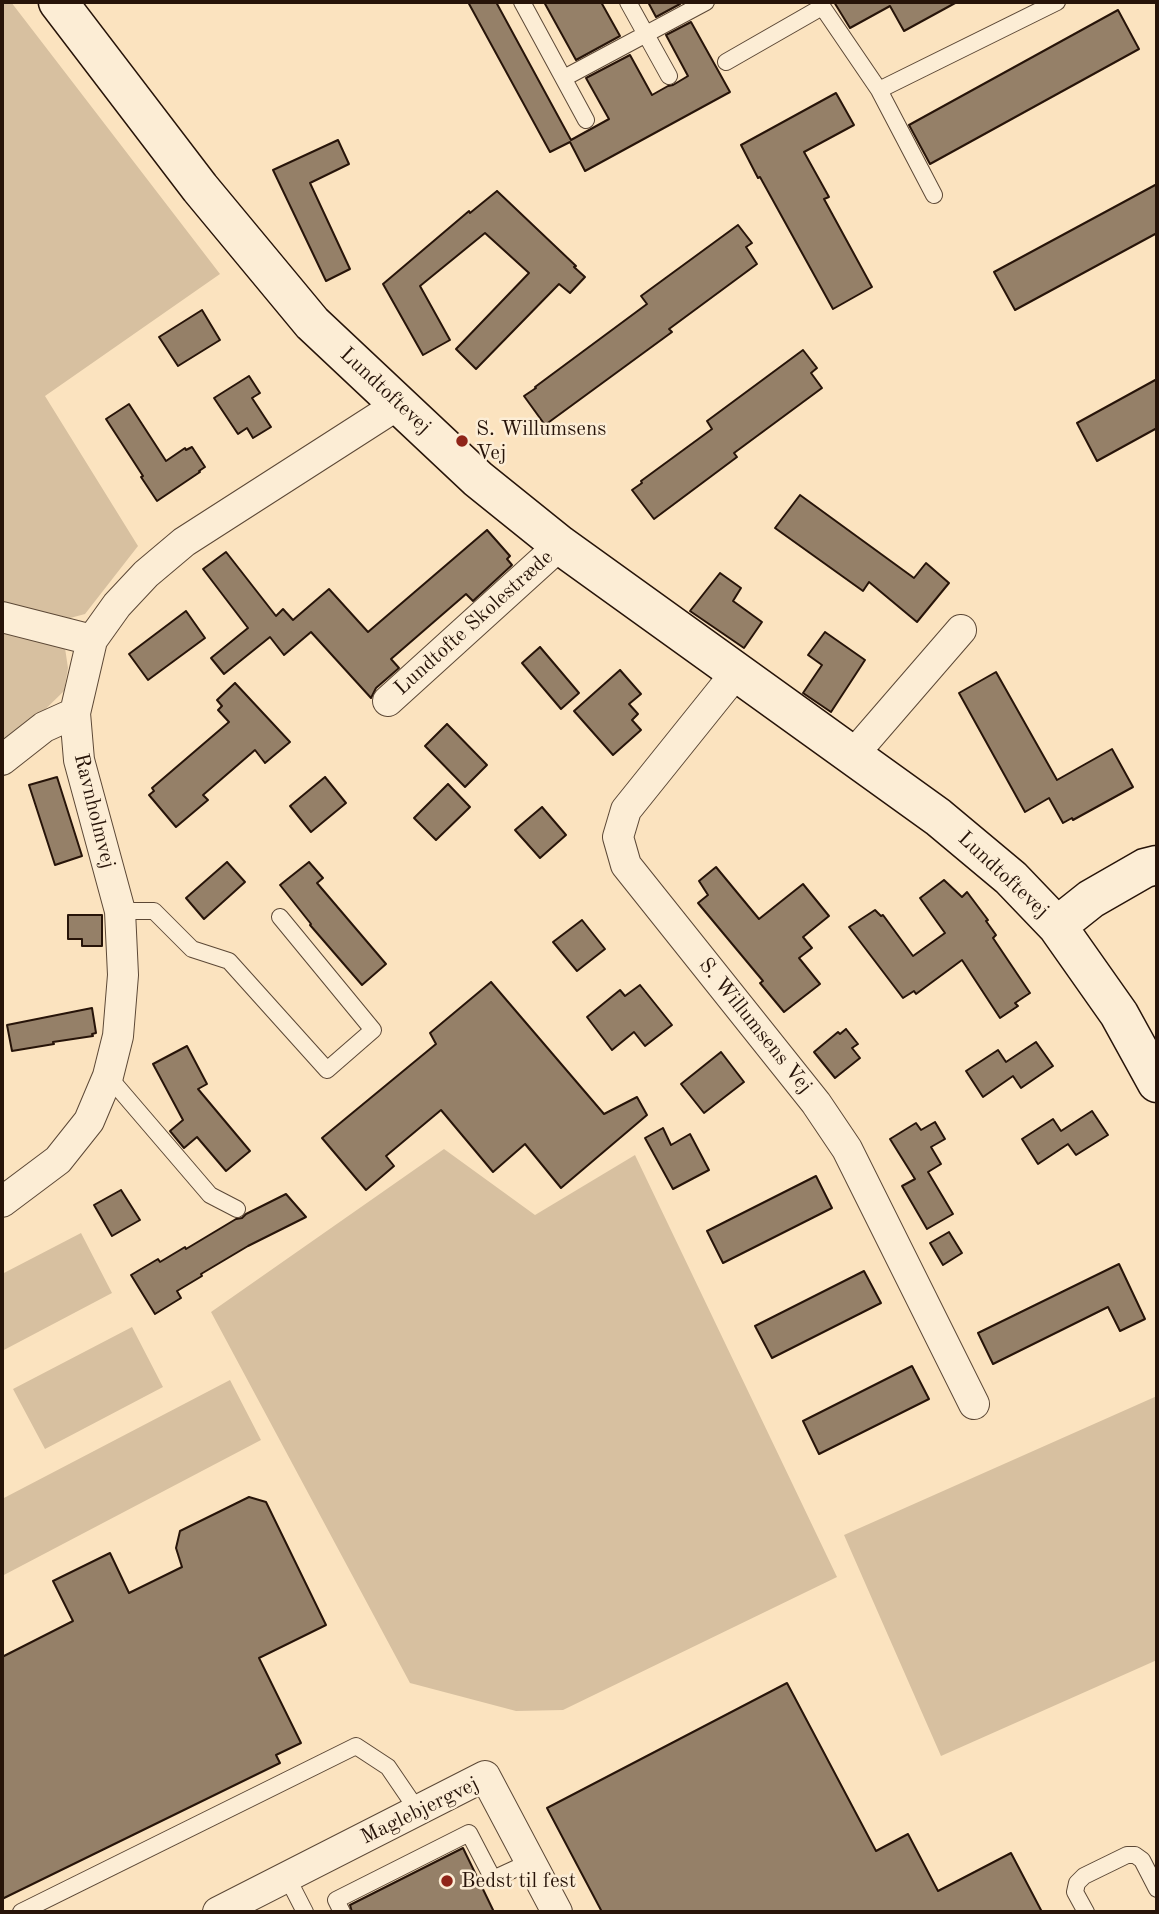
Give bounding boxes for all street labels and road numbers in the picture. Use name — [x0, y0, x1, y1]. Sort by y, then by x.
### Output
street label: Lundtoftevej — [334, 342, 436, 440]
street label: Lundtofte Skolestræde — [389, 545, 559, 701]
street label: Ravnholmvej — [68, 751, 120, 871]
street label: Lundtoftevej — [952, 826, 1054, 924]
street label: S. Willumsens Vej — [693, 953, 817, 1099]
street label: Maglebjergvej — [357, 1772, 483, 1850]

